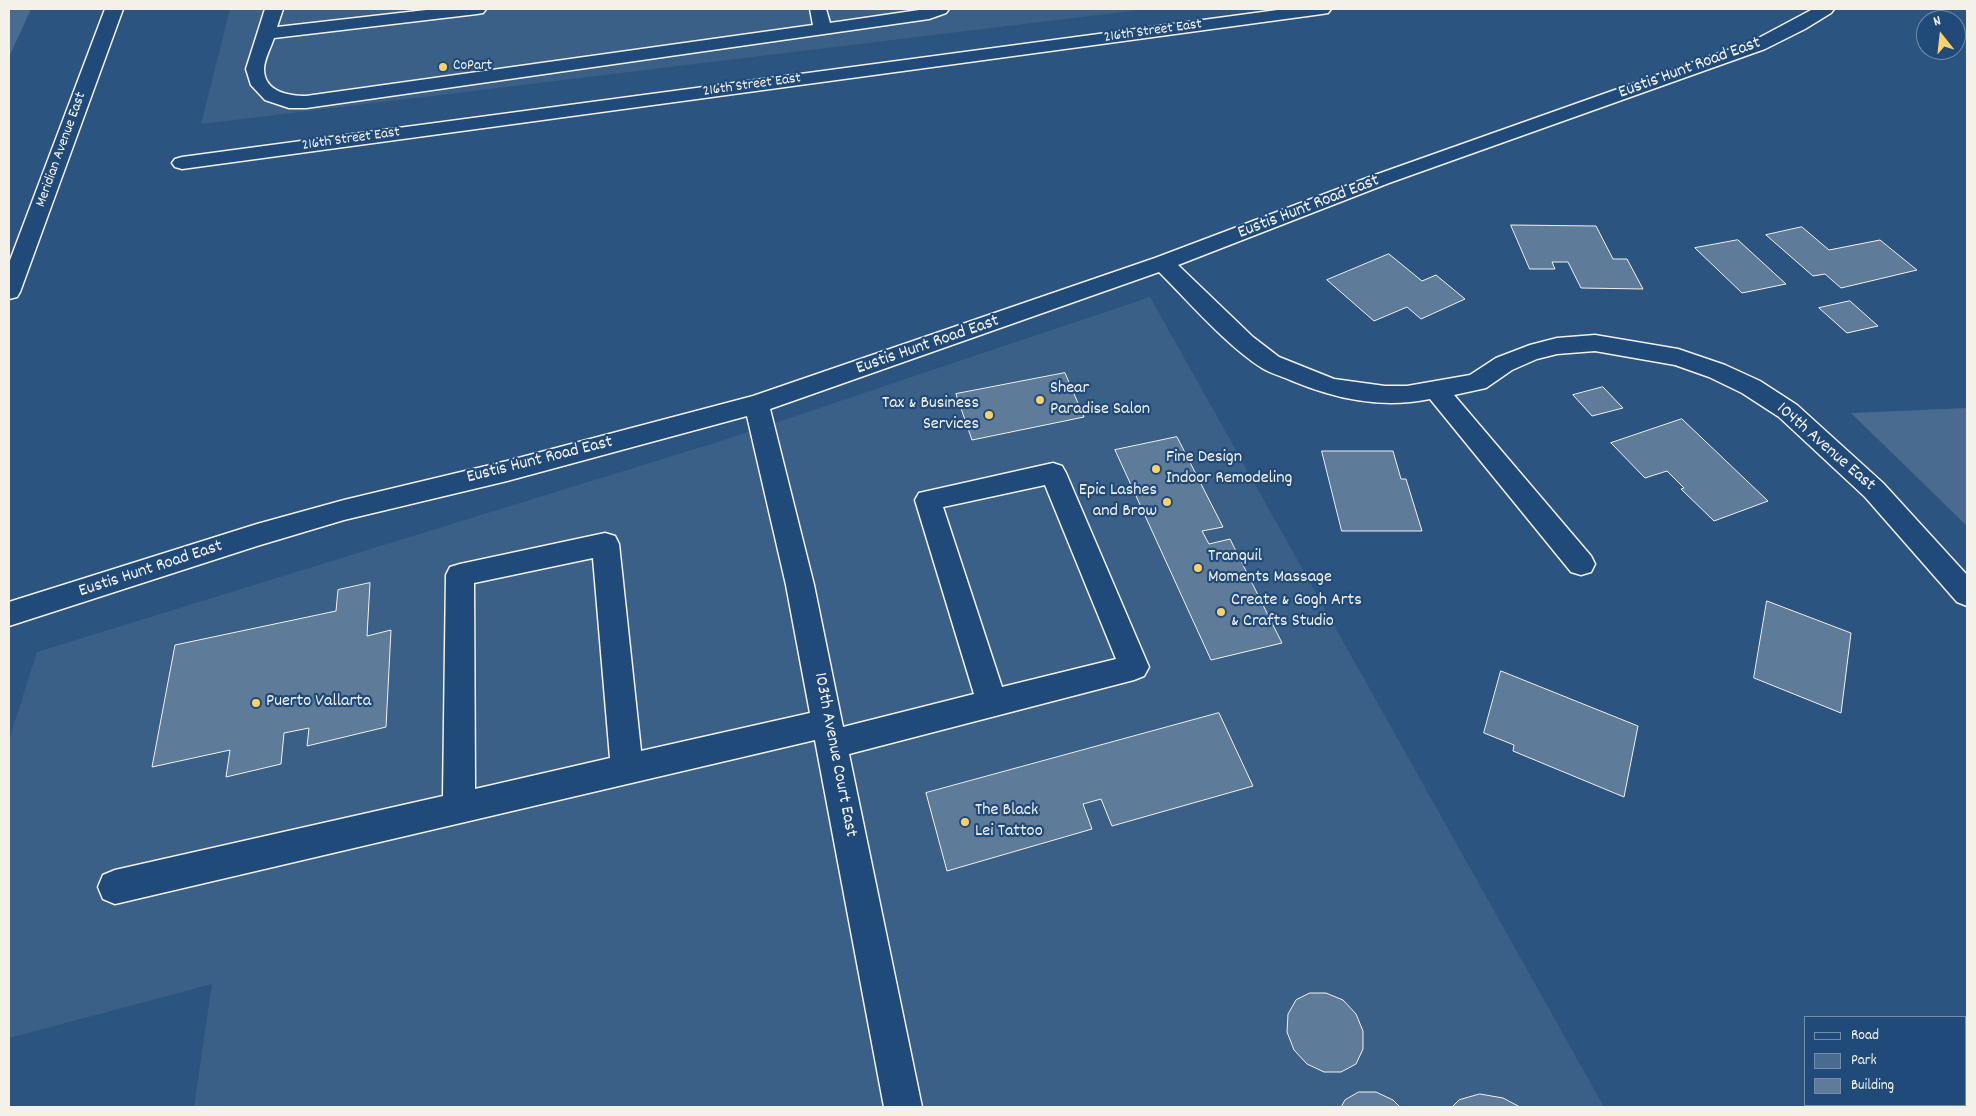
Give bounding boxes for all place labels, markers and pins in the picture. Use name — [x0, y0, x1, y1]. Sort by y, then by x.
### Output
place label: CoPart — [453, 58, 492, 76]
marker: CoPart — [437, 61, 449, 73]
place label: Shear Paradise Salon — [1050, 379, 1150, 422]
place label: Tax & Business Services — [882, 394, 979, 436]
marker: Shear Paradise Salon — [1034, 394, 1046, 406]
marker: Tax & Business Services — [983, 409, 995, 421]
place label: Fine Design Indoor Remodeling — [1166, 448, 1292, 490]
marker: Fine Design Indoor Remodeling — [1150, 463, 1162, 475]
place label: Epic Lashes and Brow — [1079, 481, 1157, 524]
marker: Epic Lashes and Brow — [1161, 496, 1173, 508]
place label: Tranquil Moments Massage — [1208, 547, 1332, 590]
marker: Tranquil Moments Massage — [1192, 562, 1204, 574]
place label: Create & Gogh Arts & Crafts Studio — [1231, 591, 1362, 634]
marker: Create & Gogh Arts & Crafts Studio — [1215, 606, 1227, 618]
place label: Puerto Vallarta — [266, 692, 371, 714]
marker: Puerto Vallarta — [250, 697, 262, 709]
place label: The Black Lei Tattoo — [975, 801, 1043, 844]
marker: The Black Lei Tattoo — [959, 816, 971, 828]

